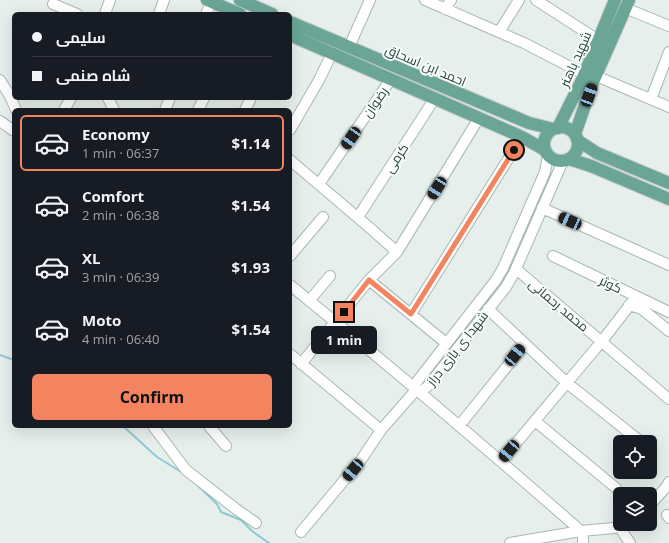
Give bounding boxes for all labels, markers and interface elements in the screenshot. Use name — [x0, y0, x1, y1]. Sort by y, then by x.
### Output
text: سلیمی — [56, 27, 106, 47]
street label: شهید باهنر — [554, 28, 595, 90]
street label: احمد ابن اسحاق — [383, 40, 469, 90]
text: شاه صنمی — [56, 65, 130, 85]
car — [579, 82, 599, 108]
street label: رضوان — [358, 83, 392, 121]
text: Economy — [82, 124, 150, 144]
icon: car — [34, 125, 70, 161]
car — [339, 125, 363, 151]
text: $1.14 — [231, 133, 270, 153]
street label: کرمی — [380, 140, 412, 176]
route start — [505, 141, 523, 159]
text: 1 min · 06:37 — [82, 144, 159, 162]
car — [426, 175, 448, 201]
text: Comfort — [82, 186, 144, 206]
icon: car — [34, 187, 70, 223]
text: $1.54 — [231, 195, 270, 215]
text: 2 min · 06:38 — [82, 206, 159, 224]
car — [557, 211, 583, 231]
text: XL — [82, 248, 100, 268]
icon: car — [34, 249, 70, 285]
text: $1.93 — [231, 257, 270, 277]
text: 3 min · 06:39 — [82, 268, 159, 286]
street label: کوثر — [596, 270, 625, 297]
street label: محمد رحمانی — [525, 274, 593, 336]
route end — [335, 303, 353, 321]
street label: شهدا ی بازی دراز — [421, 307, 492, 390]
text: Moto — [82, 310, 121, 330]
icon: car — [34, 311, 70, 347]
text: $1.54 — [231, 319, 270, 339]
callout: 1 min — [311, 326, 377, 354]
text: 4 min · 06:40 — [82, 330, 159, 348]
text: 1 min — [326, 331, 362, 349]
car — [503, 342, 527, 368]
button: Confirm — [32, 374, 272, 420]
map controls — [613, 435, 657, 531]
button: locate — [613, 435, 657, 479]
car — [497, 438, 521, 464]
car — [341, 457, 365, 483]
button: layers — [613, 487, 657, 531]

